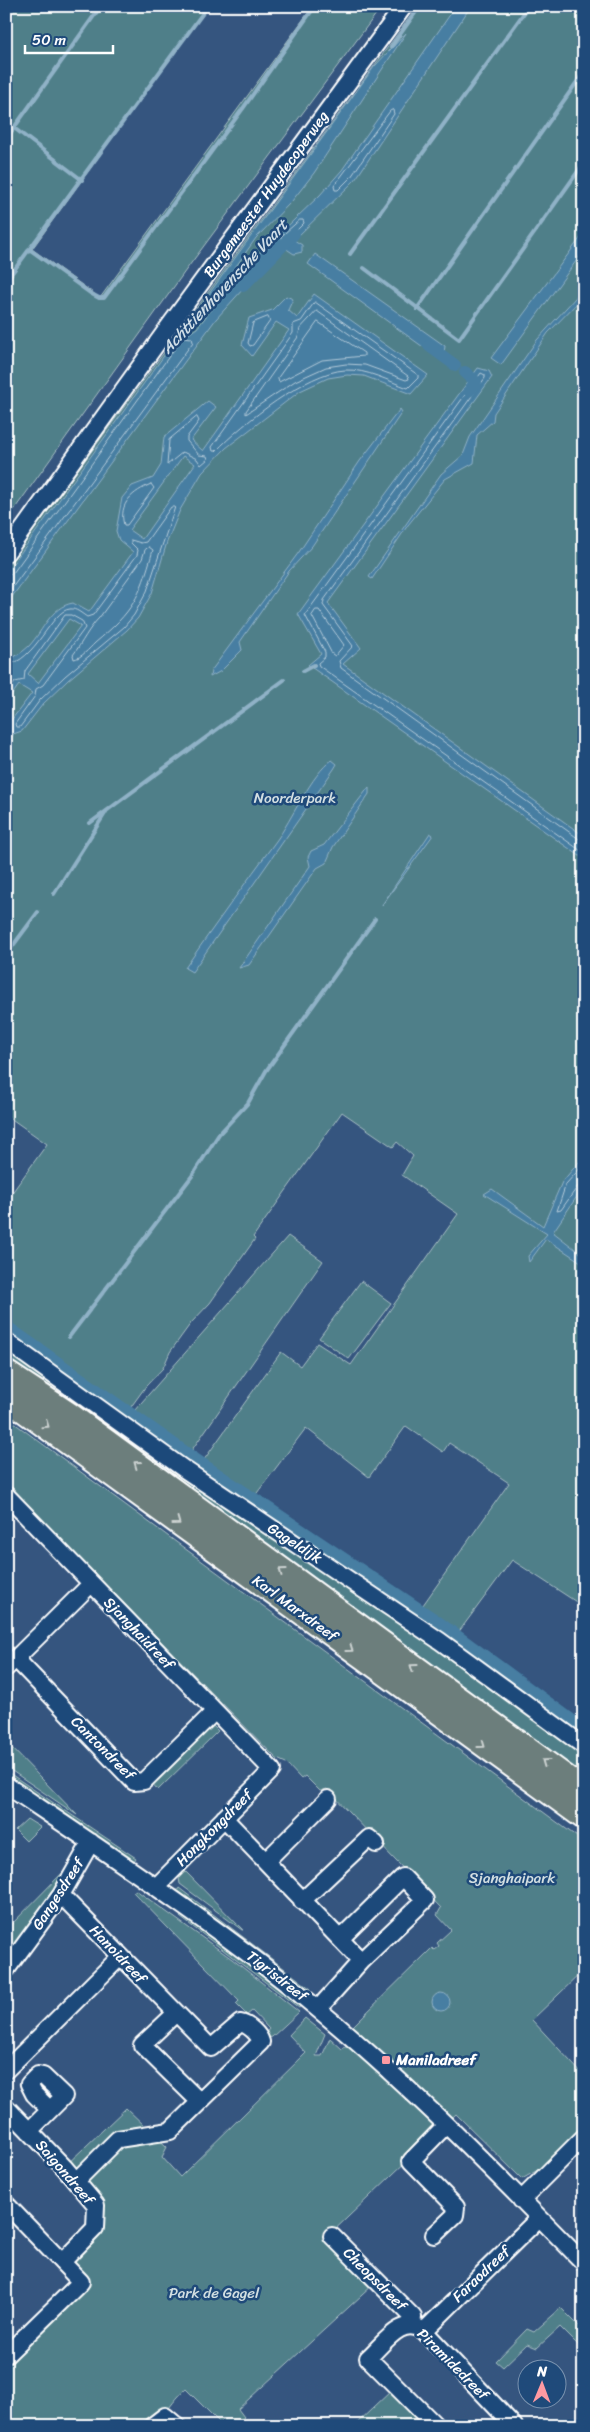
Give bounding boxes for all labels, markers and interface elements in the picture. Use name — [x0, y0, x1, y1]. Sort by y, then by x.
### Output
scale bar — [25, 22, 112, 54]
text: 50 m — [32, 27, 67, 53]
street label: Burgemeester Huydecoperweg — [196, 105, 336, 283]
water label: Achttienhovensche Vaart — [153, 211, 296, 361]
park label: Noorderpark — [254, 785, 336, 811]
one-way arrow — [40, 1419, 50, 1428]
one-way arrow — [133, 1461, 142, 1471]
street label: Gageldijk — [262, 1515, 328, 1571]
one-way arrow — [171, 1516, 181, 1525]
street label: Karl Marxdreef — [247, 1568, 345, 1650]
one-way arrow — [278, 1568, 288, 1577]
street label: Sjanghaidreef — [97, 1590, 182, 1677]
one-way arrow — [345, 1643, 354, 1652]
one-way arrow — [410, 1664, 419, 1672]
street label: Cantondreef — [65, 1710, 143, 1788]
one-way arrow — [476, 1739, 486, 1748]
one-way arrow — [541, 1759, 551, 1768]
street label: Hongkongdreef — [169, 1782, 260, 1873]
street label: Gangesdreef — [25, 1851, 92, 1935]
park label: Sjanghaipark — [469, 1865, 556, 1891]
street label: Hanoidreef — [83, 1918, 155, 1991]
street label: Tigrisdreef — [241, 1944, 315, 2009]
place label: Maniladreef — [395, 2047, 478, 2073]
marker: Maniladreef — [380, 2054, 392, 2066]
street label: Saigondreef — [29, 2133, 102, 2212]
street label: Faraodreef — [446, 2238, 518, 2309]
street label: Cheopsdreef — [337, 2241, 414, 2318]
park label: Park de Gagel — [169, 2280, 260, 2306]
street label: Piramidedreef — [411, 2322, 496, 2407]
text: N — [536, 2359, 548, 2384]
north arrow — [518, 2360, 568, 2410]

